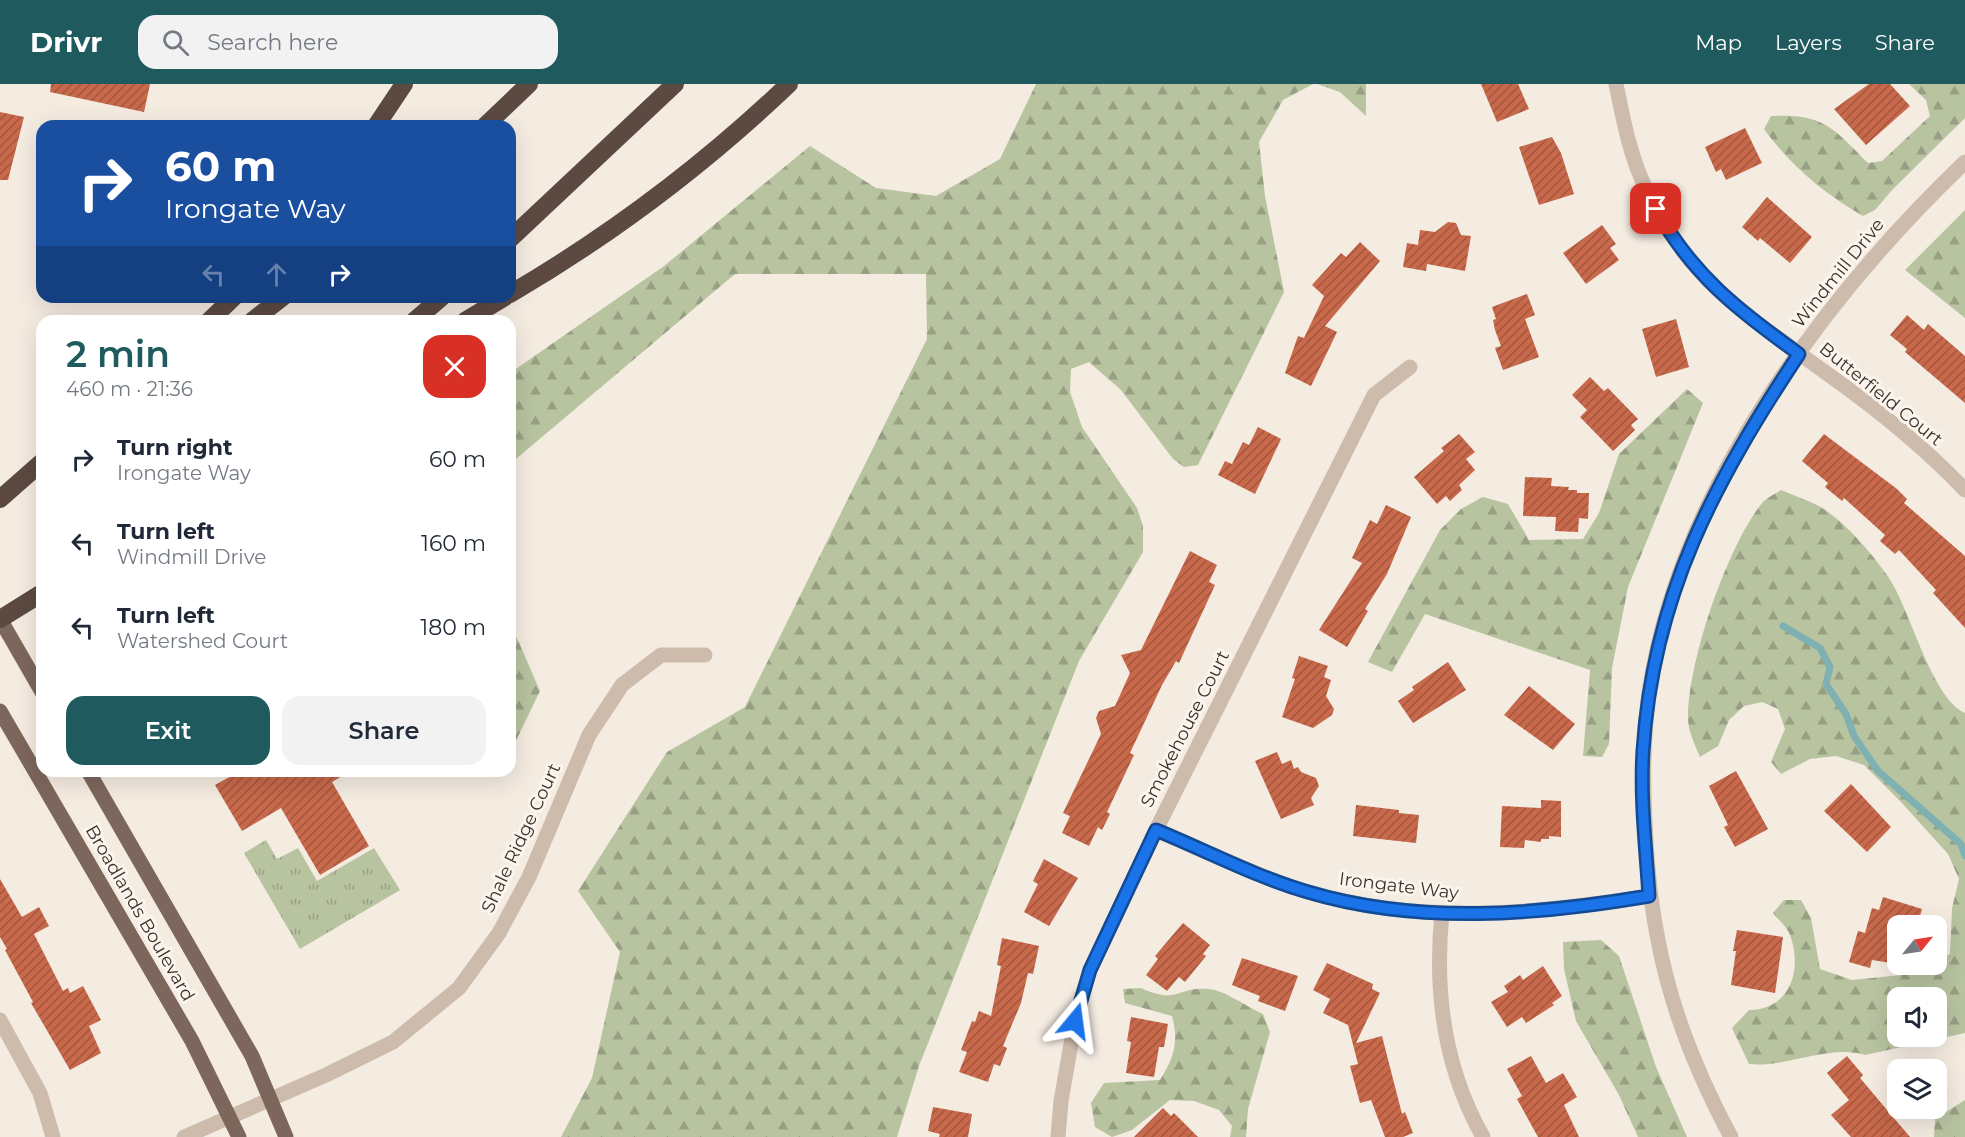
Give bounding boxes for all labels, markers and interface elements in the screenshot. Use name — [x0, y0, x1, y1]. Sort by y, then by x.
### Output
search box — [138, 15, 558, 69]
text: Drivr — [30, 25, 102, 59]
icon: search — [159, 26, 192, 59]
text: Search here — [207, 29, 338, 56]
text: Map — [1695, 30, 1742, 55]
text: Layers — [1775, 30, 1842, 55]
text: Share — [1875, 30, 1935, 55]
text: 60 m — [165, 140, 276, 192]
icon: right — [66, 144, 144, 222]
pin — [1630, 183, 1681, 234]
text: Irongate Way — [165, 192, 346, 225]
icon: arrive — [1639, 192, 1672, 225]
street label: Windmill Drive — [1787, 214, 1889, 332]
icon: left — [197, 258, 230, 291]
icon: ahead — [260, 258, 293, 291]
icon: right — [323, 258, 356, 291]
text: 2 min — [66, 332, 170, 376]
button: close — [423, 335, 486, 398]
street label: Butterfield Court — [1815, 338, 1947, 450]
text: 460 m · 21:36 — [66, 377, 193, 401]
text: Turn right — [117, 434, 232, 461]
icon: right — [66, 443, 99, 476]
text: 60 m — [429, 446, 486, 473]
text: Irongate Way — [117, 461, 251, 485]
text: Turn left — [117, 518, 215, 545]
icon: left — [66, 527, 99, 560]
text: 160 m — [421, 530, 486, 557]
text: Windmill Drive — [117, 545, 266, 569]
text: Turn left — [117, 602, 215, 629]
icon: left — [66, 611, 99, 644]
text: 180 m — [420, 614, 486, 641]
text: Watershed Court — [117, 629, 288, 653]
street label: Smokehouse Court — [1136, 647, 1234, 811]
button: Exit — [66, 696, 270, 765]
button: Share — [282, 696, 486, 765]
street label: Shale Ridge Court — [477, 760, 565, 916]
street label: Broadlands Boulevard — [81, 821, 199, 1005]
street label: Irongate Way — [1338, 868, 1460, 904]
north arrow — [1887, 915, 1947, 975]
map controls — [1887, 915, 1947, 1119]
button: sound — [1887, 987, 1947, 1047]
position arrow — [1043, 989, 1107, 1053]
button: layers — [1887, 1059, 1947, 1119]

